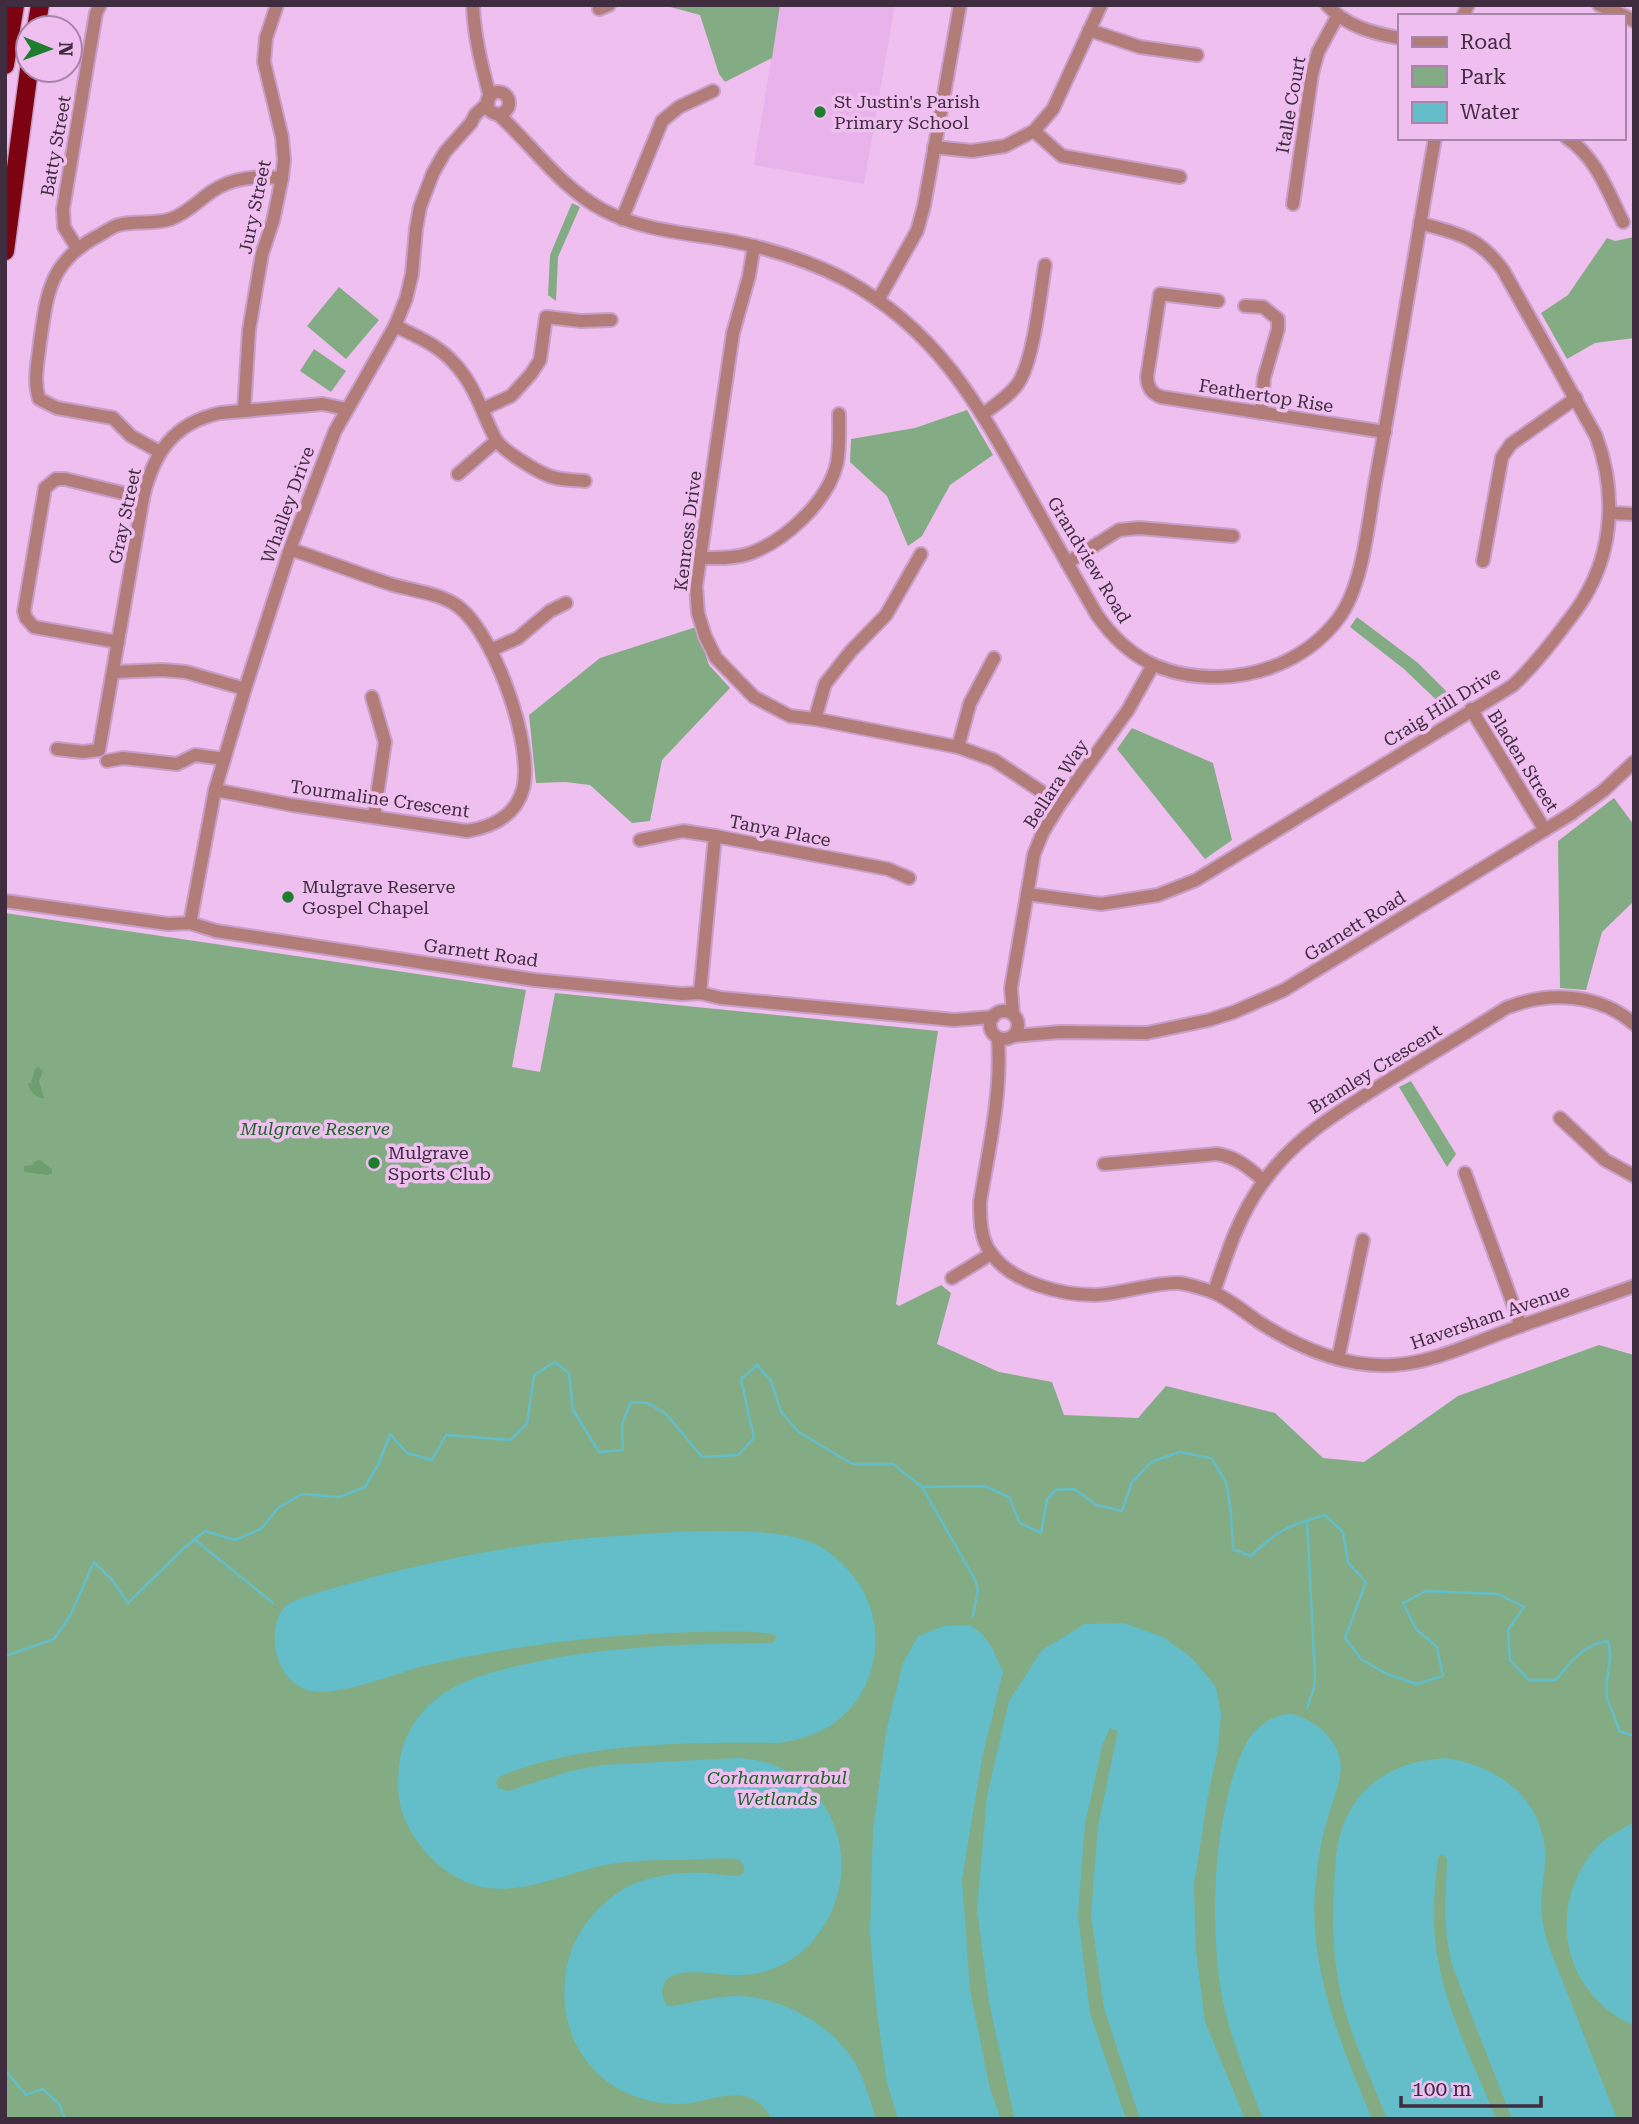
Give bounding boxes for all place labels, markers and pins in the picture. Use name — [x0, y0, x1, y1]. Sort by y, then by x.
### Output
place label: St Justin's Parish Primary School — [834, 91, 981, 133]
marker: St Justin's Parish Primary School — [812, 104, 828, 120]
place label: Mulgrave Reserve Gospel Chapel — [302, 876, 455, 918]
marker: Mulgrave Reserve Gospel Chapel — [280, 889, 296, 905]
place label: Mulgrave Sports Club — [388, 1142, 491, 1184]
marker: Mulgrave Sports Club — [366, 1155, 382, 1171]

